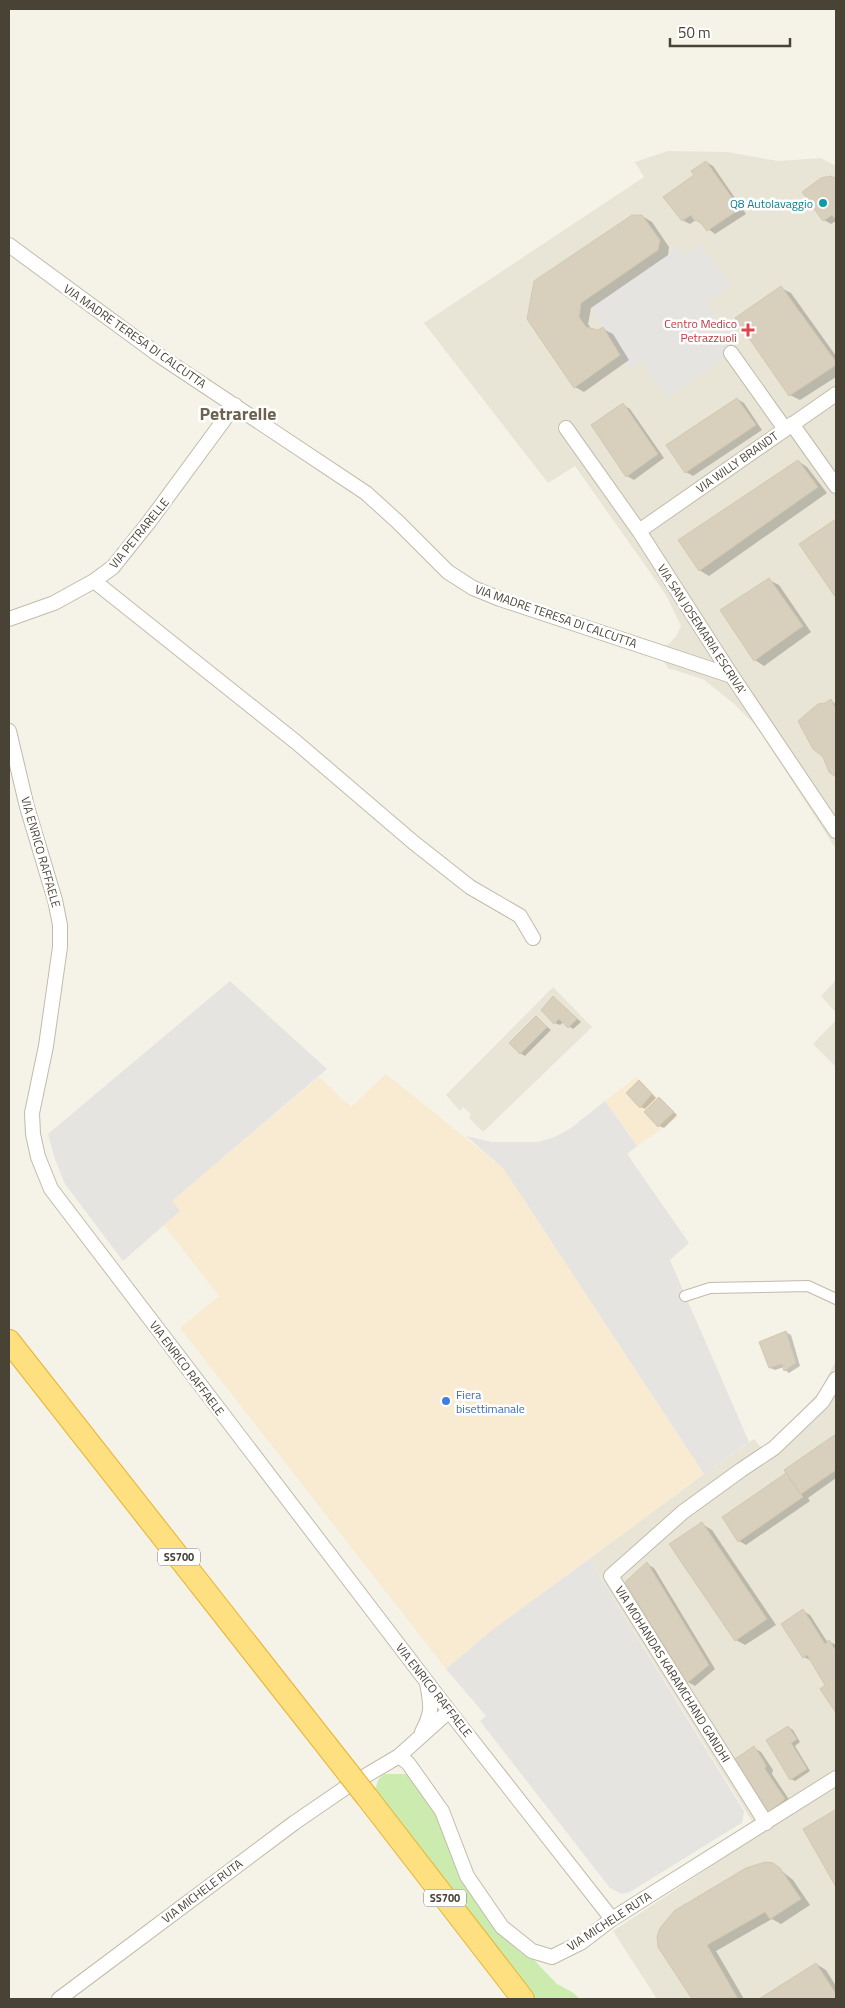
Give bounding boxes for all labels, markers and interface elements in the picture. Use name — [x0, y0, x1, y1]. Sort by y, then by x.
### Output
scale bar — [670, 15, 790, 47]
text: 50 m — [678, 21, 711, 44]
place label: Q8 Autolavaggio — [730, 194, 813, 213]
marker: Q8 Autolavaggio — [817, 197, 829, 209]
street label: VIA MADRE TERESA DI CALCUTTA — [60, 279, 210, 393]
place label: Centro Medico Petrazzuoli — [664, 314, 737, 347]
marker: Centro Medico Petrazzuoli — [741, 323, 755, 337]
district label: Petrarelle — [199, 400, 277, 427]
street label: VIA WILLY BRANDT — [692, 426, 783, 497]
street label: VIA PETRARELLE — [104, 493, 174, 573]
street label: VIA SAN JOSEMARIA ESCRIVA' — [653, 560, 751, 698]
street label: VIA MADRE TERESA DI CALCUTTA — [472, 579, 640, 653]
street label: VIA ENRICO RAFFAELE — [16, 794, 66, 910]
street label: VIA ENRICO RAFFAELE — [145, 1317, 229, 1420]
place label: Fiera bisettimanale — [456, 1385, 525, 1418]
marker: Fiera bisettimanale — [440, 1395, 452, 1407]
road number: SS700 — [158, 1548, 200, 1565]
street label: VIA MOHANDAS KARAMCHAND GANDHI — [611, 1582, 735, 1766]
street label: VIA ENRICO RAFFAELE — [391, 1639, 477, 1741]
street label: VIA MICHELE RUTA — [158, 1854, 246, 1928]
street label: VIA MICHELE RUTA — [563, 1887, 655, 1955]
road number: SS700 — [424, 1890, 466, 1906]

